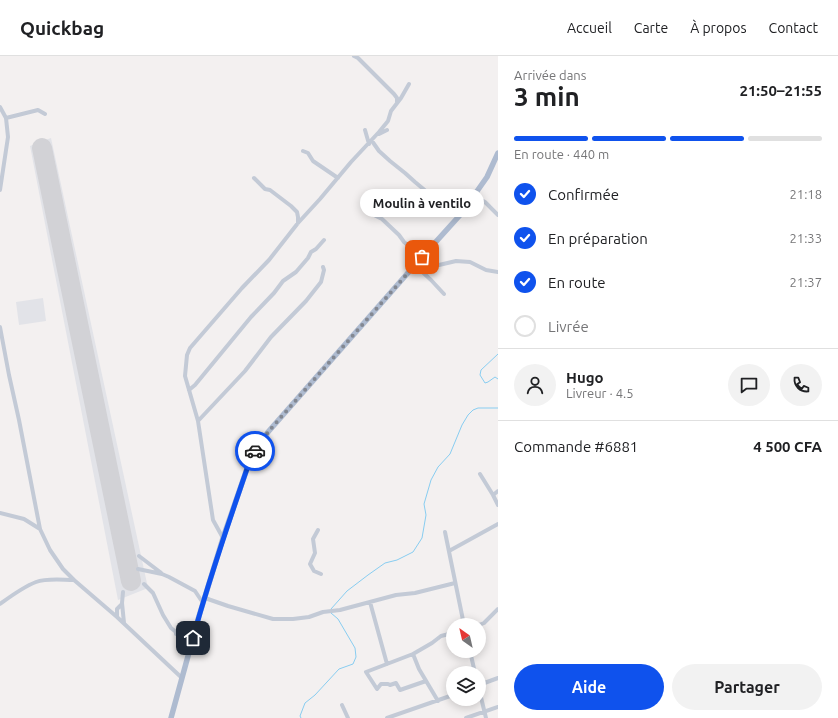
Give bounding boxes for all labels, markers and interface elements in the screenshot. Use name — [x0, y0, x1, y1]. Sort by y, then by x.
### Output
text: Quickbag — [20, 17, 104, 39]
text: Accueil — [567, 20, 612, 36]
text: Carte — [634, 20, 668, 36]
text: À propos — [690, 20, 747, 36]
text: Contact — [769, 20, 818, 36]
text: Arrivée dans — [514, 68, 586, 82]
text: 3 min — [514, 82, 580, 111]
text: 21:50–21:55 — [739, 82, 822, 99]
text: En route · 440 m — [514, 147, 609, 161]
icon: check — [514, 183, 536, 205]
text: Confirmée — [548, 186, 619, 203]
text: 21:18 — [789, 187, 822, 201]
callout: Moulin à ventilo — [360, 189, 484, 217]
text: Moulin à ventilo — [373, 196, 471, 210]
icon: check — [514, 227, 536, 249]
text: En préparation — [548, 230, 648, 247]
text: 21:33 — [789, 231, 822, 245]
pin — [405, 240, 439, 274]
icon: bag — [411, 246, 433, 268]
icon: check — [514, 271, 536, 293]
text: En route — [548, 274, 606, 291]
text: 21:37 — [789, 275, 822, 289]
text: Livrée — [548, 318, 589, 335]
button: person — [514, 364, 556, 406]
button: chat — [728, 364, 770, 406]
button: phone — [780, 364, 822, 406]
text: Hugo — [566, 369, 604, 386]
text: Livreur · 4.5 — [566, 386, 634, 400]
courier — [235, 431, 275, 471]
text: Commande #6881 — [514, 438, 638, 455]
text: 4 500 CFA — [753, 438, 822, 455]
icon: car — [244, 440, 266, 462]
north arrow — [446, 618, 486, 658]
map controls — [446, 618, 486, 706]
pin — [176, 621, 210, 655]
icon: home — [182, 627, 204, 649]
button: Aide — [514, 664, 664, 710]
button: Partager — [672, 664, 822, 710]
button: layers — [446, 666, 486, 706]

